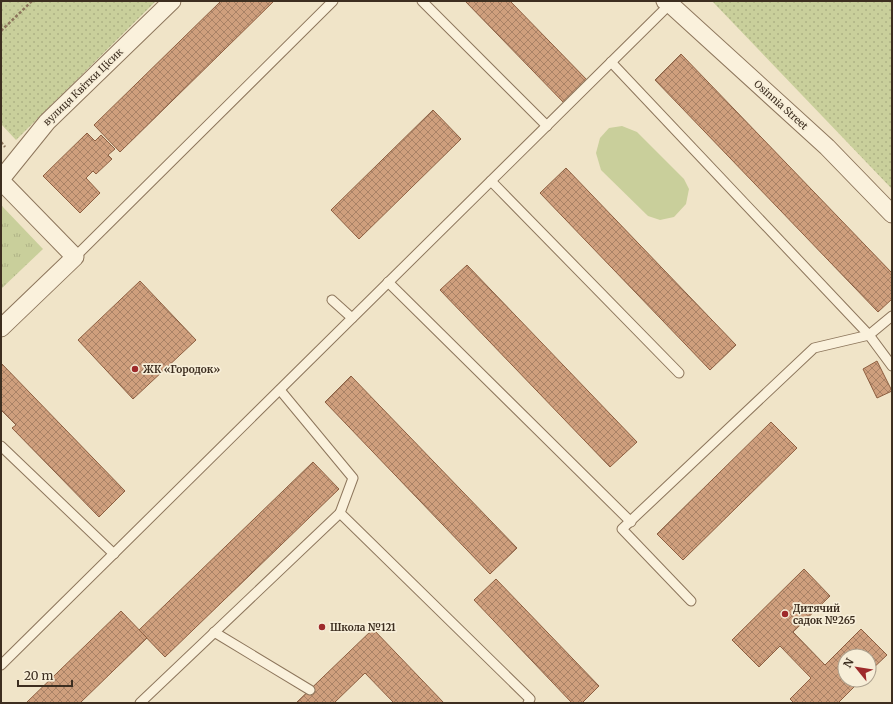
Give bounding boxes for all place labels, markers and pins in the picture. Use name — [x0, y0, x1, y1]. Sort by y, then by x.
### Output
place label: ЖК «Городок» — [143, 363, 220, 376]
marker: ЖК «Городок» — [130, 364, 140, 374]
place label: Дитячий садок №265 — [793, 602, 856, 627]
marker: Дитячий садок №265 — [780, 609, 790, 619]
place label: Школа №121 — [330, 621, 396, 634]
marker: Школа №121 — [317, 622, 327, 632]

